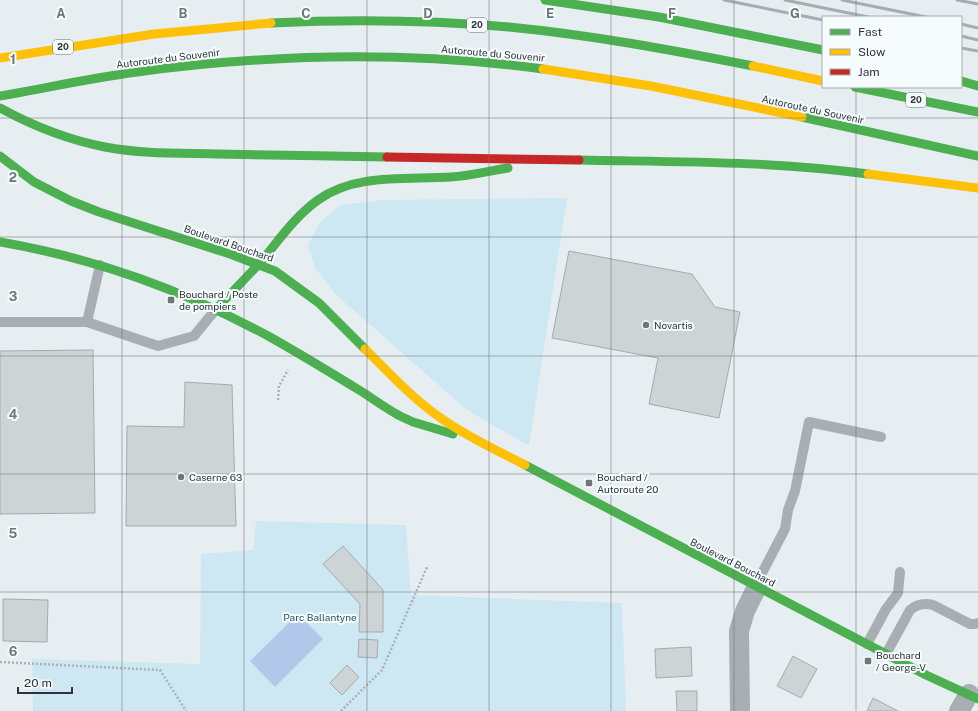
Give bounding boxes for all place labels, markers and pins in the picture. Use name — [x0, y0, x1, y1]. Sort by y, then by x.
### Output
place label: Bouchard / Poste de pompiers — [179, 288, 259, 312]
marker: Bouchard / Poste de pompiers — [166, 295, 176, 305]
place label: Novartis — [654, 319, 693, 331]
marker: Novartis — [641, 320, 651, 330]
place label: Caserne 63 — [189, 471, 242, 483]
place label: Bouchard / Autoroute 20 — [597, 471, 658, 495]
marker: Caserne 63 — [176, 472, 186, 482]
marker: Bouchard / Autoroute 20 — [584, 478, 594, 488]
place label: Bouchard / George-V — [876, 649, 926, 673]
marker: Bouchard / George-V — [863, 656, 873, 666]

